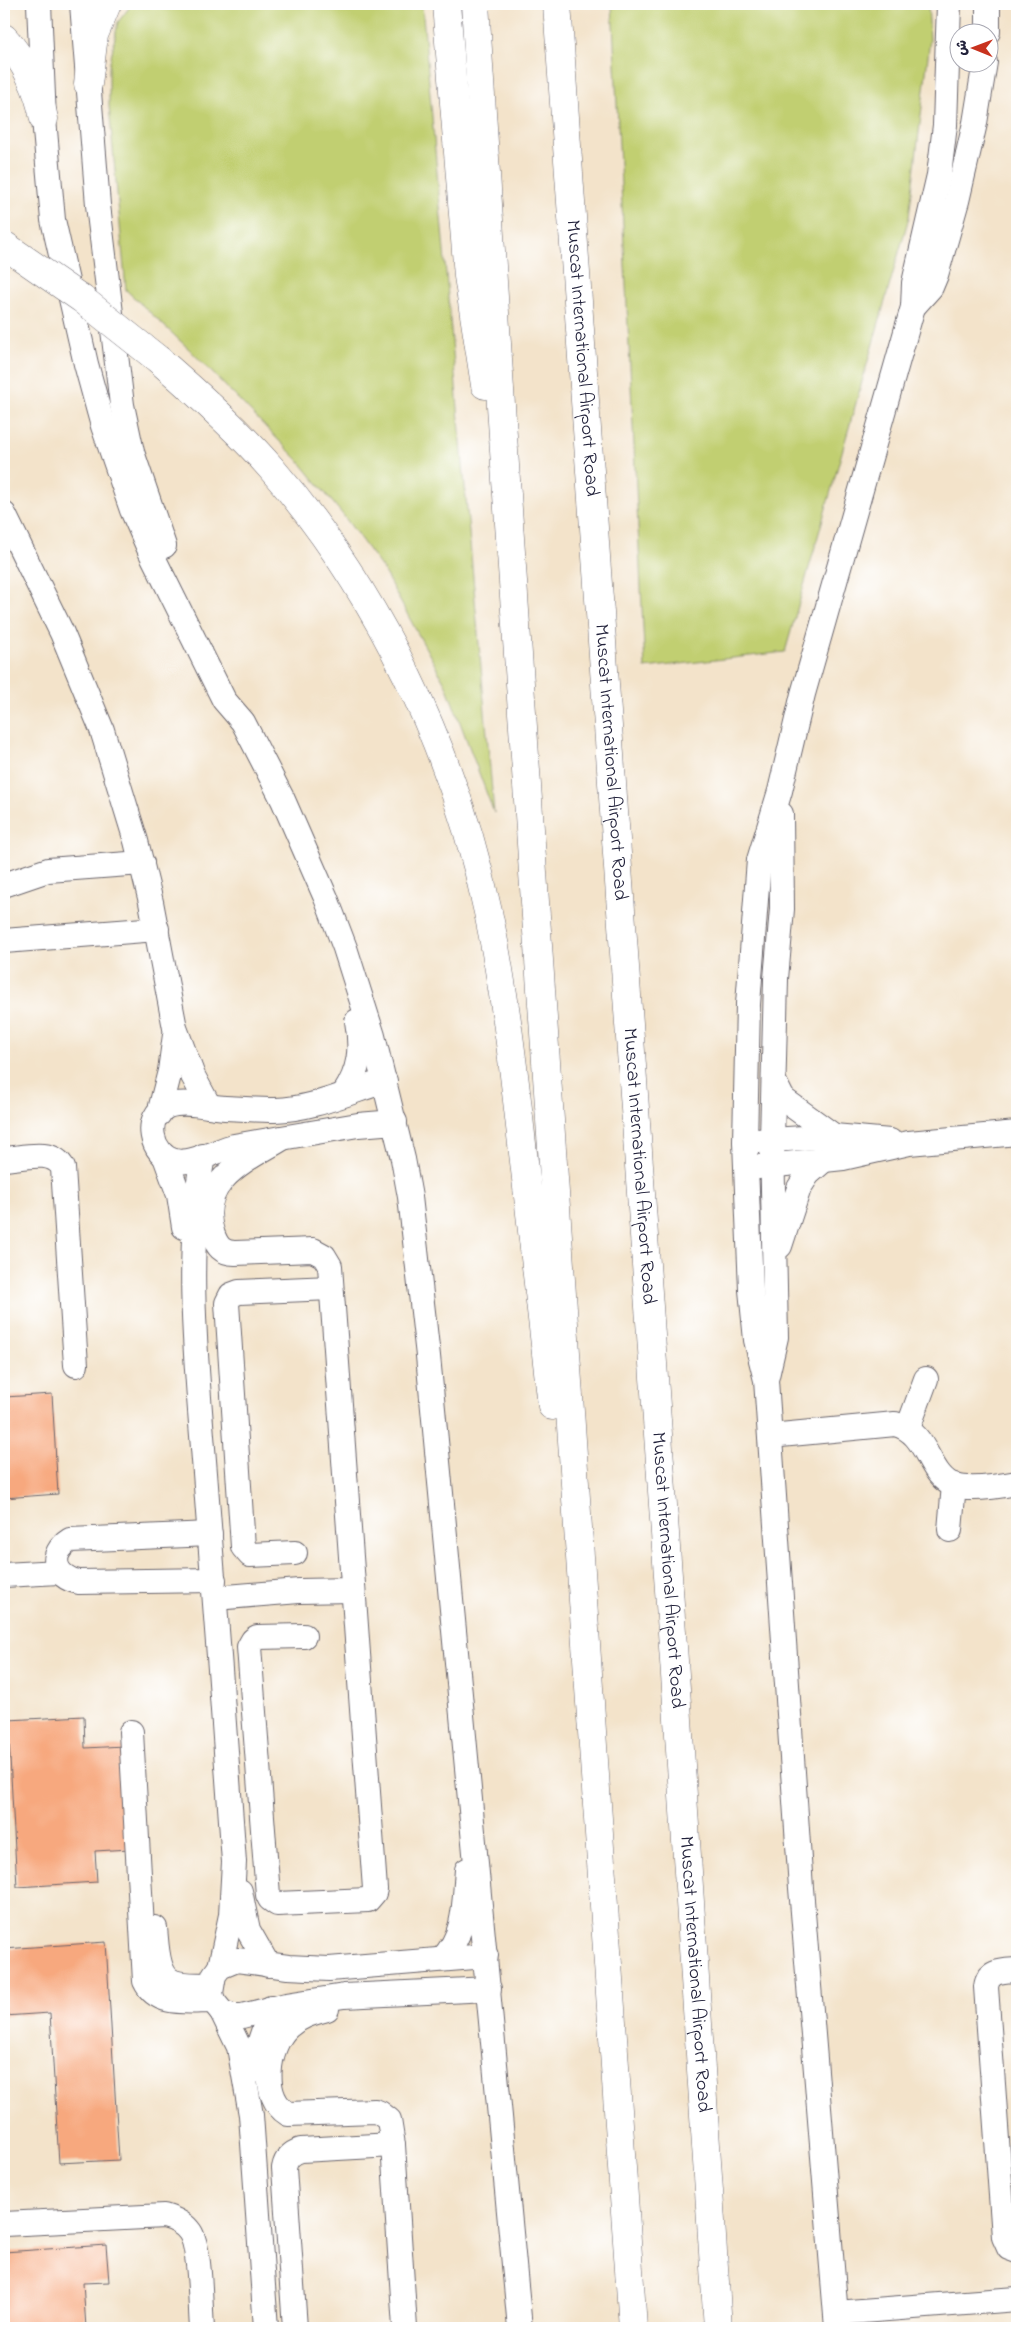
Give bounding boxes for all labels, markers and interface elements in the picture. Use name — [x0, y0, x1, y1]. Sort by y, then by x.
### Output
north arrow — [948, 22, 998, 72]
text: ش — [952, 40, 973, 56]
street label: Muscat International Airport Road — [558, 219, 606, 497]
street label: Muscat International Airport Road — [586, 623, 635, 901]
street label: Muscat International Airport Road — [615, 1027, 663, 1305]
street label: Muscat International Airport Road — [643, 1431, 692, 1709]
street label: Muscat International Airport Road — [671, 1835, 718, 2113]

